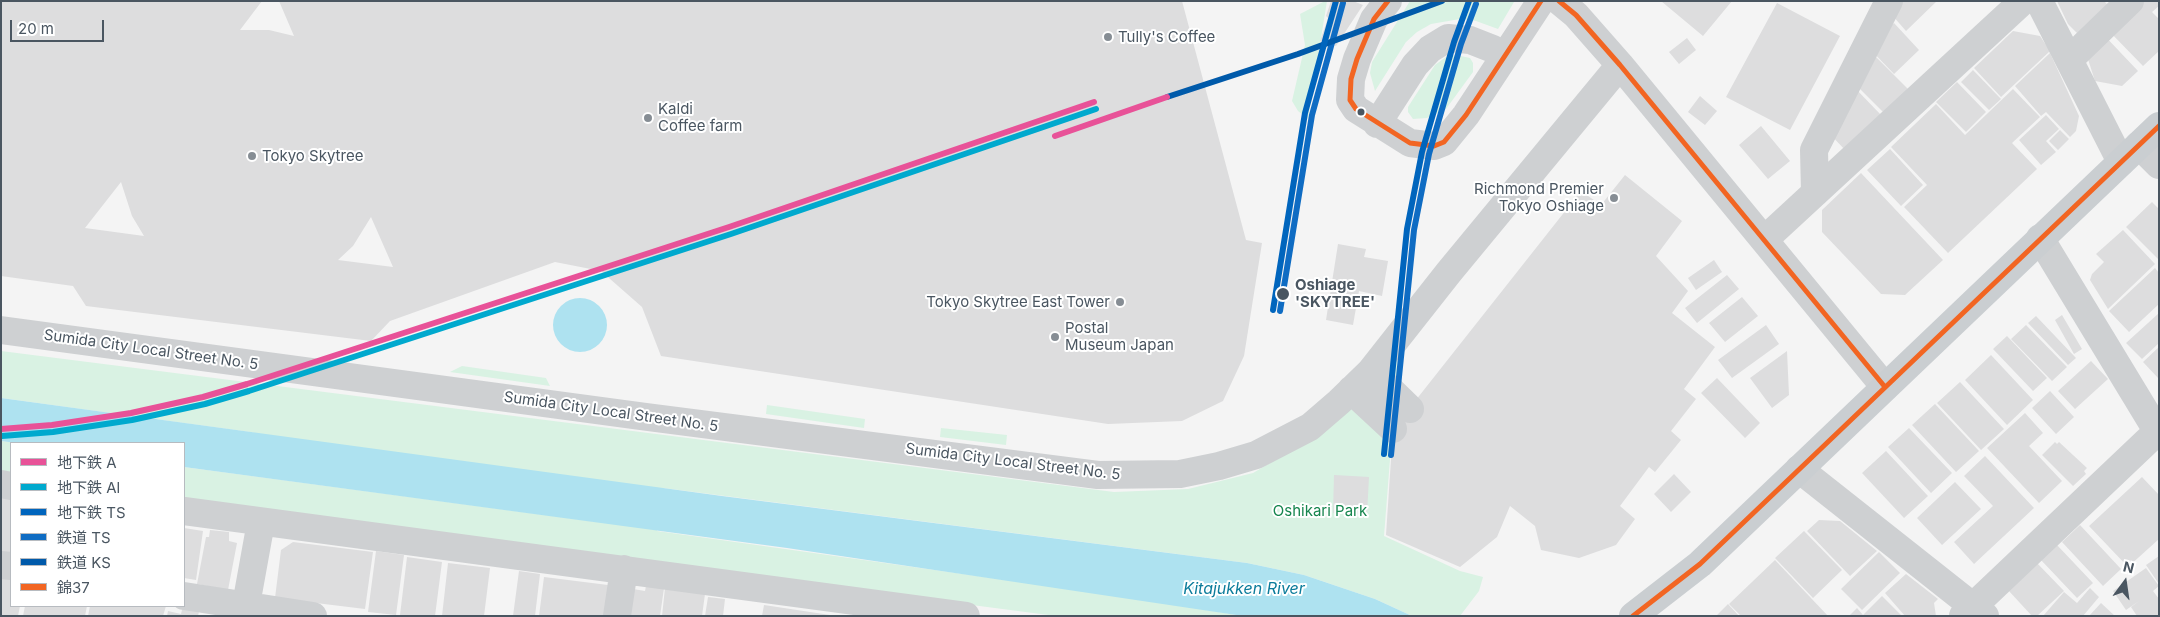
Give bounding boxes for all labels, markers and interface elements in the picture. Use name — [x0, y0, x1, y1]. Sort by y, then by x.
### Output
scale bar — [12, 10, 106, 42]
text: 20 m — [18, 19, 54, 38]
place label: Tully's Coffee — [1118, 28, 1215, 46]
marker: Tully's Coffee — [1102, 31, 1114, 43]
place label: Kaldi Coffee farm — [658, 100, 742, 135]
unlabelled marker — [1356, 107, 1366, 117]
marker: Kaldi Coffee farm — [642, 112, 654, 124]
place label: Tokyo Skytree — [262, 147, 363, 165]
marker: Tokyo Skytree — [246, 150, 258, 162]
place label: Richmond Premier Tokyo Oshiage — [1474, 180, 1604, 215]
marker: Richmond Premier Tokyo Oshiage — [1608, 192, 1620, 204]
place label: Oshiage 'SKYTREE' — [1295, 276, 1375, 311]
marker: Oshiage 'SKYTREE' — [1275, 286, 1291, 302]
place label: Tokyo Skytree East Tower — [926, 293, 1110, 311]
marker: Tokyo Skytree East Tower — [1114, 296, 1126, 308]
place label: Postal Museum Japan — [1065, 319, 1174, 354]
street label: Sumida City Local Street No. 5 — [43, 326, 259, 374]
marker: Postal Museum Japan — [1049, 331, 1061, 343]
street label: Sumida City Local Street No. 5 — [503, 388, 719, 436]
street label: Sumida City Local Street No. 5 — [904, 440, 1122, 484]
legend — [10, 442, 185, 607]
text: 地下鉄 A — [57, 453, 117, 472]
text: 地下鉄 Al — [57, 478, 120, 497]
park label: Oshikari Park — [1273, 502, 1367, 520]
text: 地下鉄 TS — [57, 503, 126, 522]
text: 鉄道 TS — [57, 528, 111, 547]
text: 鉄道 KS — [57, 553, 111, 572]
north arrow — [2100, 557, 2150, 607]
text: N — [2122, 557, 2136, 576]
text: 錦37 — [57, 578, 90, 597]
water label: Kitajukken River — [1183, 579, 1305, 599]

